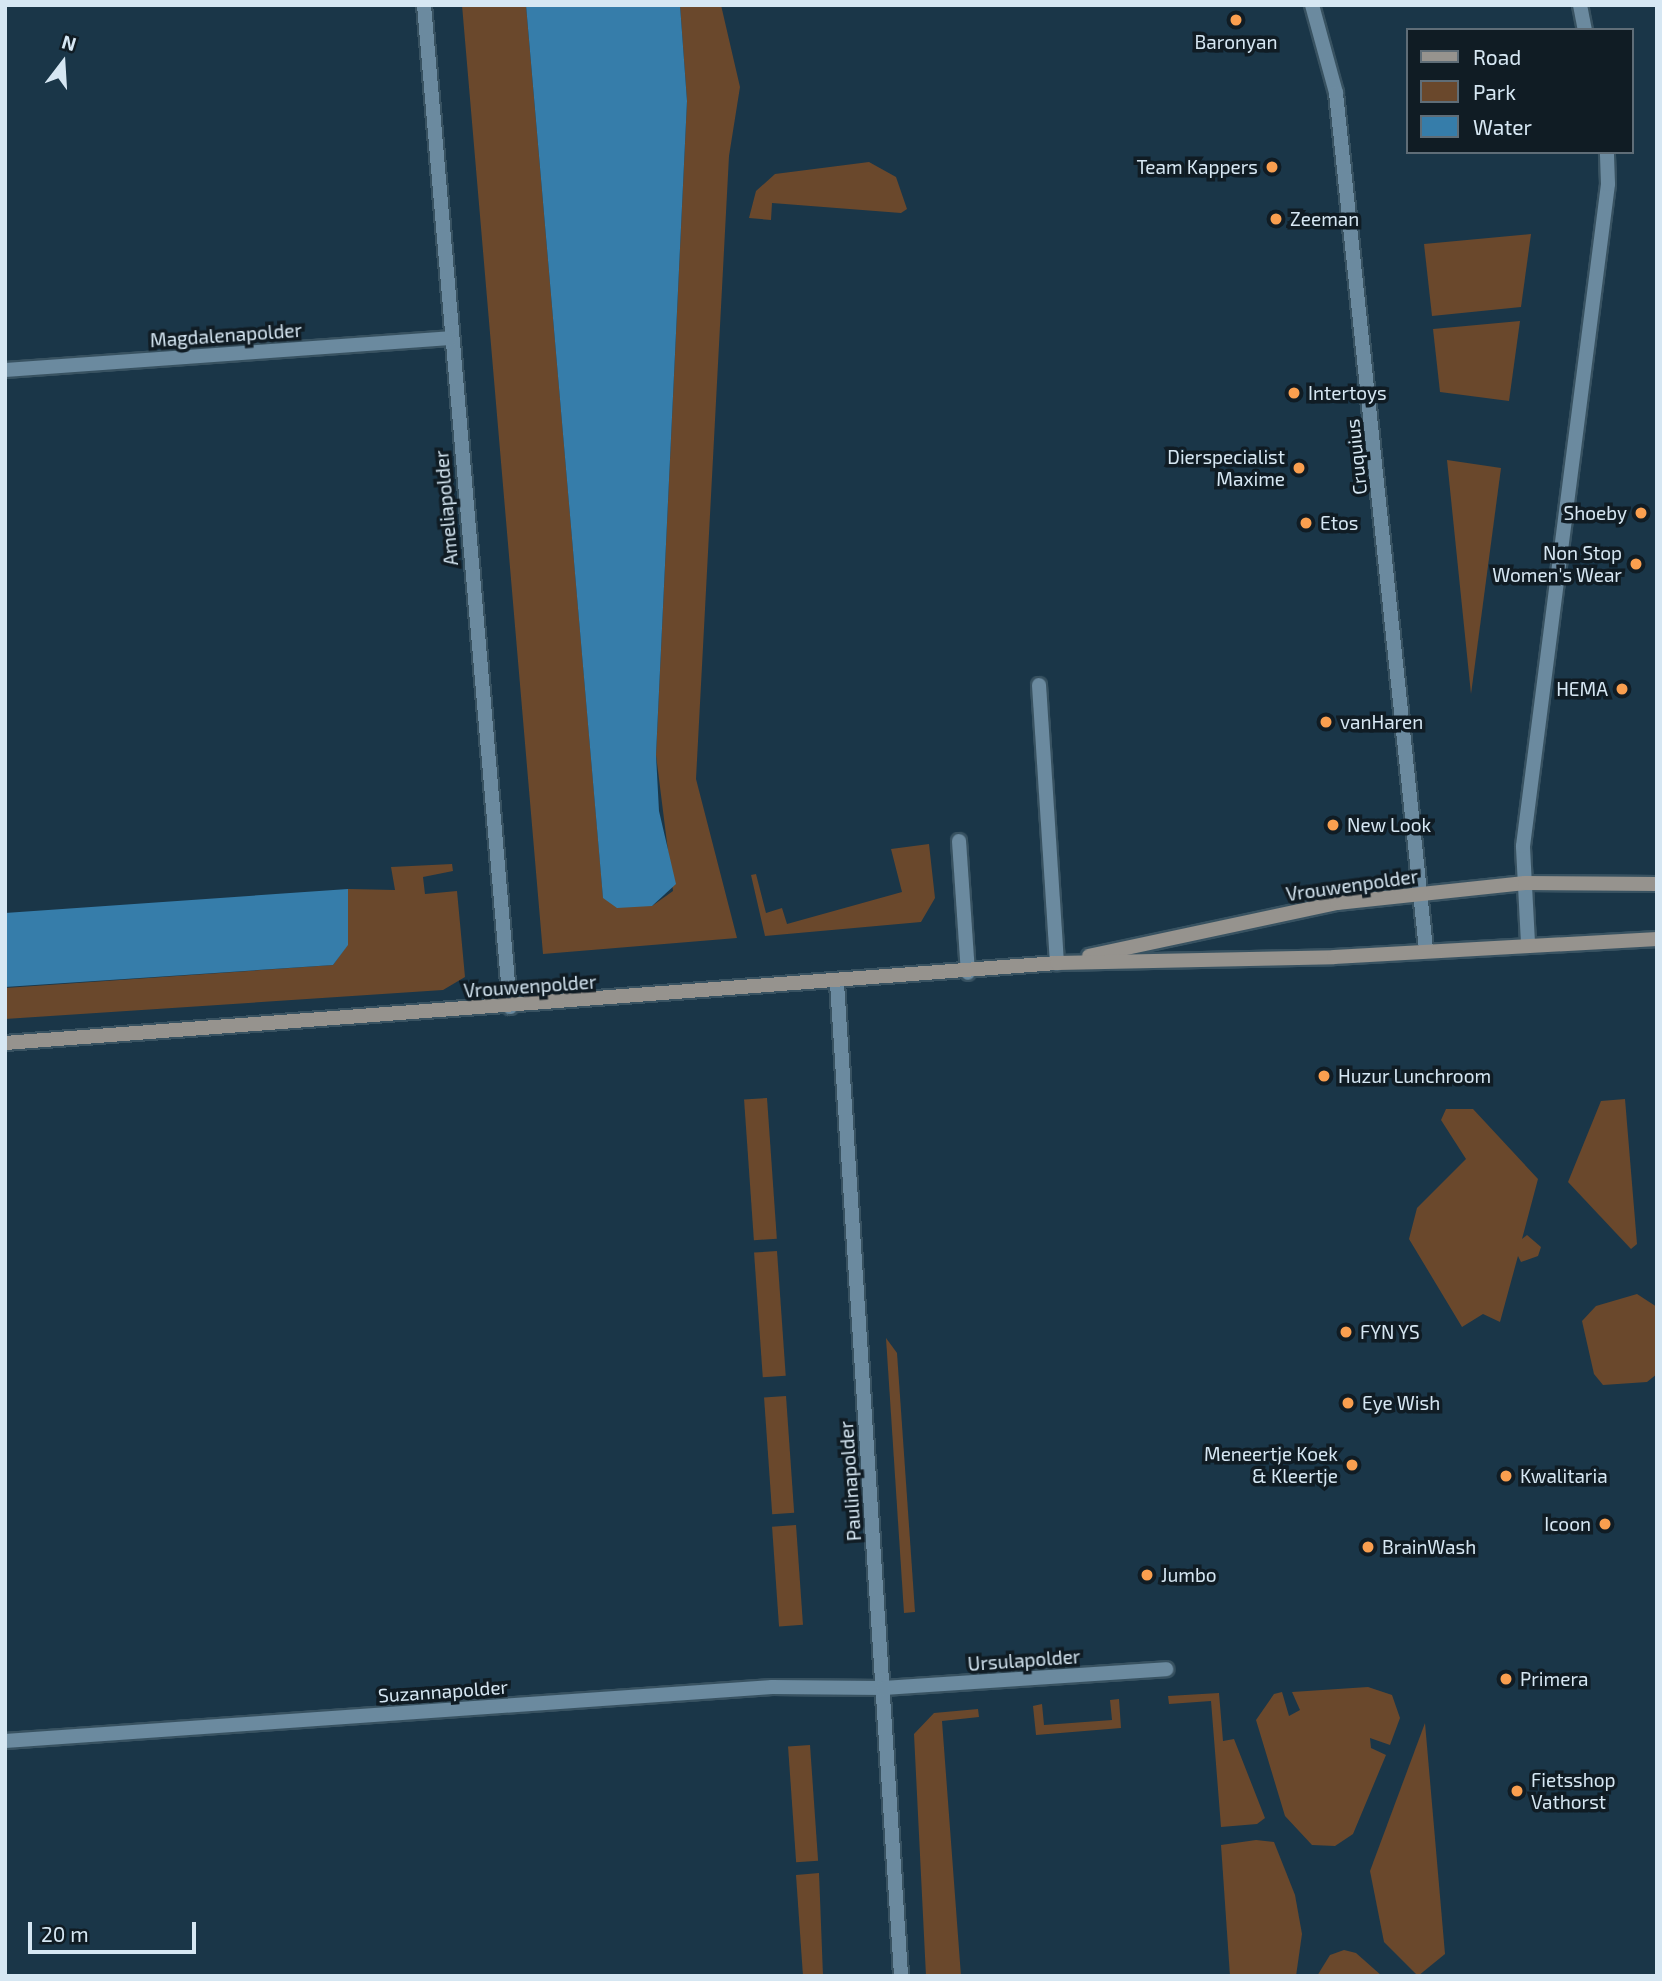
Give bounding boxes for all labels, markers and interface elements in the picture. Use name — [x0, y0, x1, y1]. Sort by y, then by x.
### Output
marker: Baronyan — [1228, 12, 1244, 28]
north arrow — [28, 28, 98, 98]
legend — [1406, 28, 1634, 154]
text: N — [59, 29, 79, 55]
place label: Baronyan — [1195, 31, 1277, 53]
text: Road — [1473, 44, 1521, 69]
text: Park — [1473, 79, 1516, 104]
text: Water — [1473, 114, 1532, 139]
place label: Team Kappers — [1136, 156, 1258, 178]
marker: Team Kappers — [1264, 159, 1280, 175]
place label: Zeeman — [1290, 208, 1359, 230]
marker: Zeeman — [1268, 211, 1284, 227]
street label: Magdalenapolder — [149, 318, 303, 352]
place label: Intertoys — [1308, 382, 1387, 404]
marker: Intertoys — [1286, 385, 1302, 401]
street label: Cruquius — [1341, 418, 1371, 496]
place label: Dierspecialist Maxime — [1167, 446, 1285, 490]
street label: Ameliapolder — [430, 449, 462, 567]
marker: Dierspecialist Maxime — [1291, 460, 1307, 476]
place label: Shoeby — [1564, 502, 1627, 524]
marker: Shoeby — [1633, 505, 1649, 521]
place label: Etos — [1320, 512, 1358, 534]
marker: Etos — [1298, 515, 1314, 531]
place label: Non Stop Women's Wear — [1492, 542, 1622, 586]
marker: Non Stop Women's Wear — [1628, 556, 1644, 572]
place label: HEMA — [1556, 678, 1608, 700]
marker: HEMA — [1614, 681, 1630, 697]
place label: vanHaren — [1340, 711, 1423, 733]
marker: vanHaren — [1318, 714, 1334, 730]
place label: New Look — [1347, 814, 1431, 836]
marker: New Look — [1325, 817, 1341, 833]
street label: Vrouwenpolder — [1285, 864, 1419, 906]
street label: Vrouwenpolder — [463, 970, 597, 1002]
place label: Huzur Lunchroom — [1338, 1065, 1491, 1087]
marker: Huzur Lunchroom — [1316, 1068, 1332, 1084]
place label: FYN YS — [1360, 1321, 1420, 1343]
marker: FYN YS — [1338, 1324, 1354, 1340]
place label: Eye Wish — [1362, 1392, 1440, 1414]
marker: Eye Wish — [1340, 1395, 1356, 1411]
street label: Paulinapolder — [834, 1420, 866, 1542]
place label: Meneertje Koek & Kleertje — [1204, 1443, 1338, 1487]
marker: Meneertje Koek & Kleertje — [1344, 1457, 1360, 1473]
place label: Kwalitaria — [1520, 1465, 1608, 1487]
marker: Kwalitaria — [1498, 1468, 1514, 1484]
place label: Icoon — [1544, 1513, 1591, 1535]
marker: Icoon — [1597, 1516, 1613, 1532]
place label: BrainWash — [1382, 1536, 1476, 1558]
marker: BrainWash — [1360, 1539, 1376, 1555]
place label: Jumbo — [1161, 1564, 1217, 1586]
marker: Jumbo — [1139, 1567, 1155, 1583]
street label: Ursulapolder — [967, 1645, 1081, 1675]
place label: Primera — [1520, 1668, 1588, 1690]
marker: Primera — [1498, 1671, 1514, 1687]
street label: Suzannapolder — [377, 1675, 509, 1707]
place label: Fietsshop Vathorst — [1531, 1769, 1616, 1813]
marker: Fietsshop Vathorst — [1509, 1783, 1525, 1799]
scale bar — [32, 1908, 200, 1952]
text: 20 m — [41, 1921, 89, 1946]

